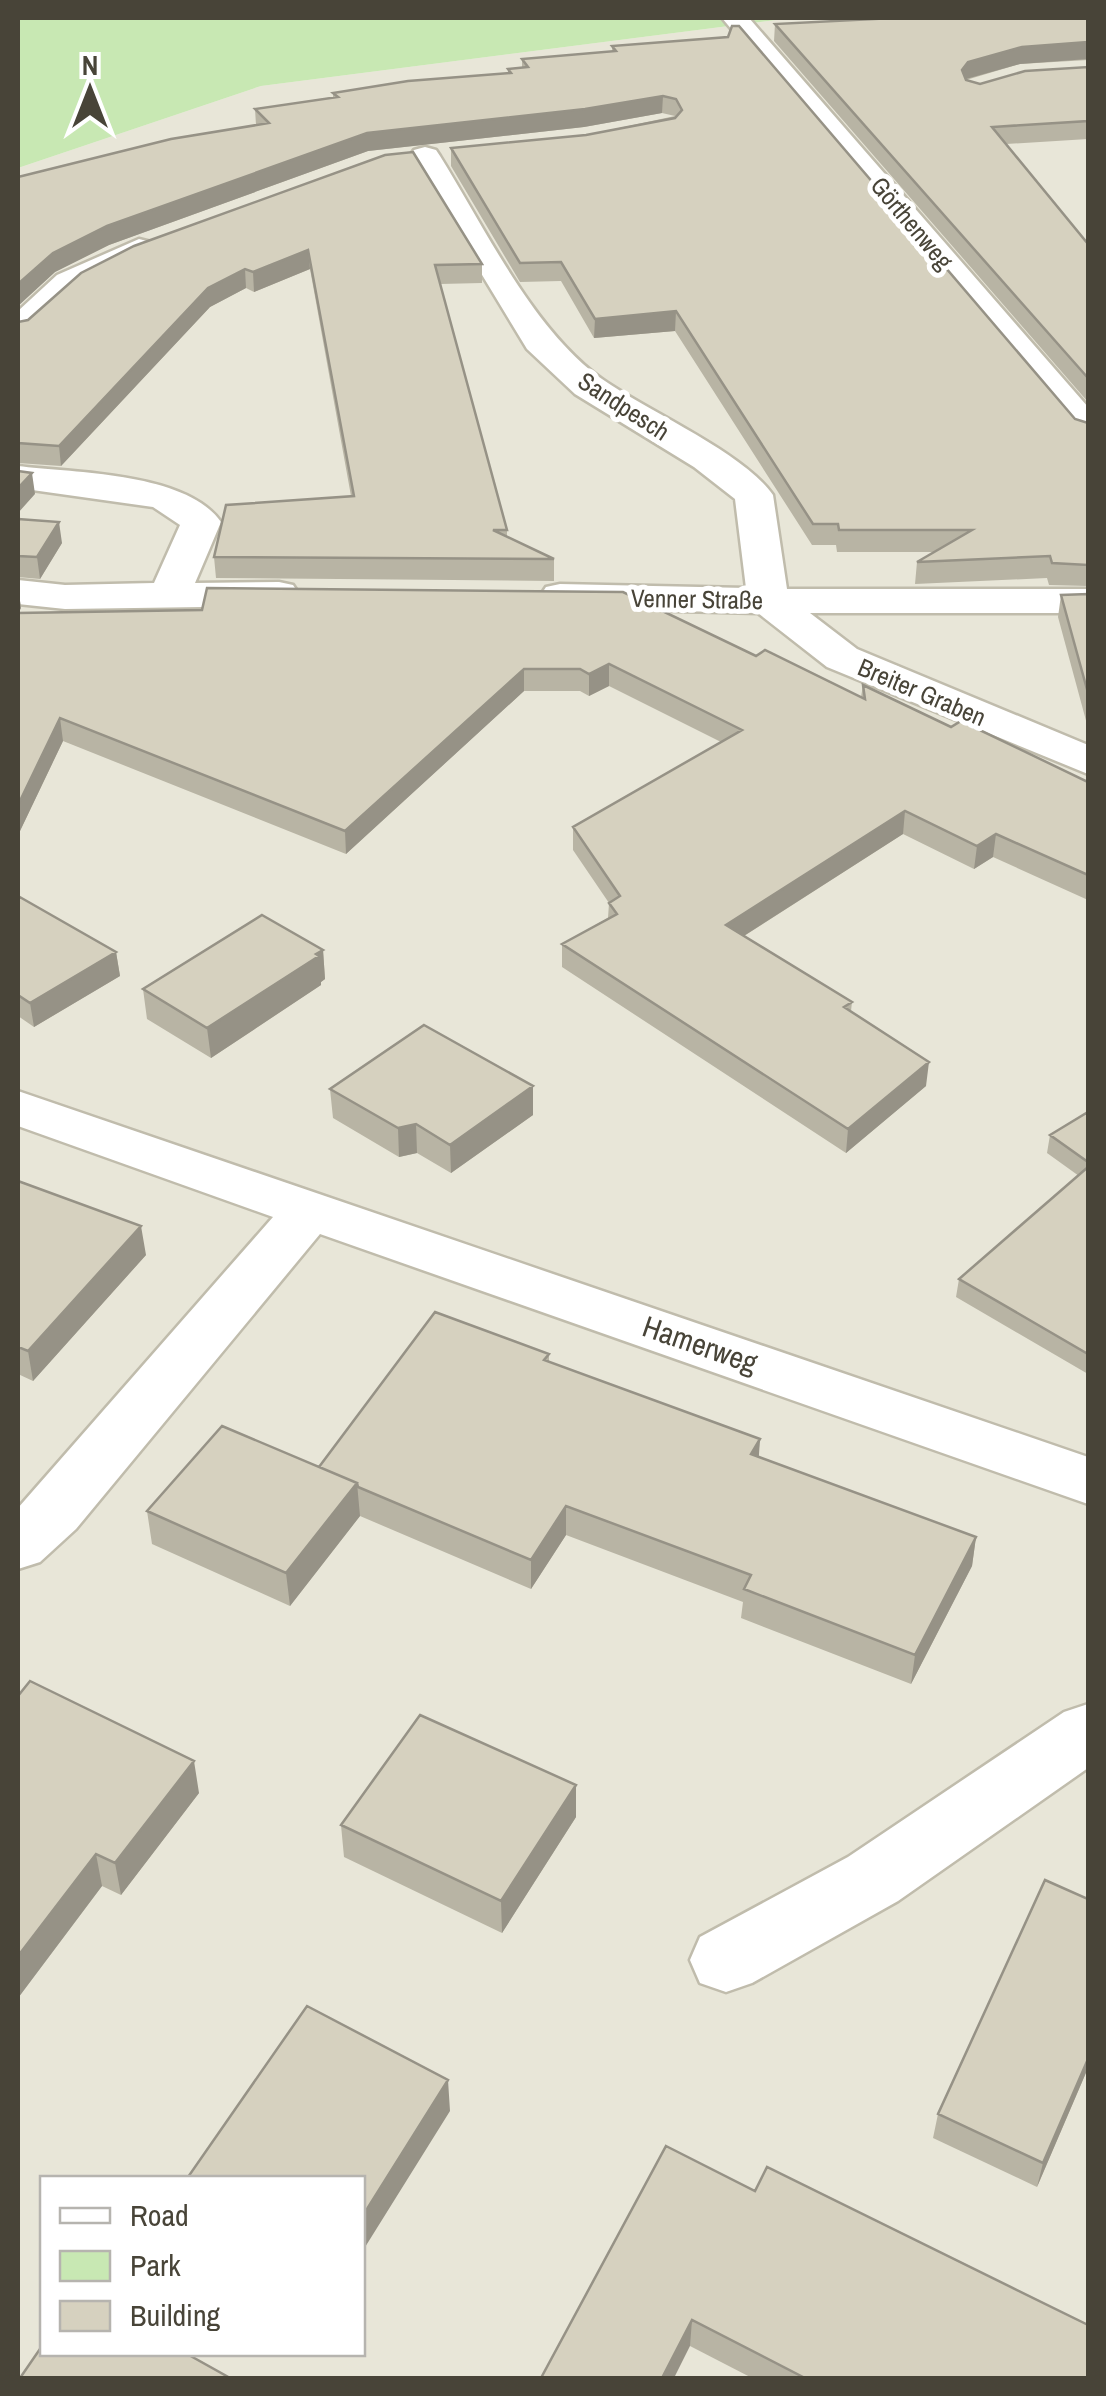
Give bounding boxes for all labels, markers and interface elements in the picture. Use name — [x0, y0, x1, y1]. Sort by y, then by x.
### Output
north arrow — [40, 40, 140, 140]
text: N — [82, 46, 98, 84]
street label: Görthenweg — [863, 169, 961, 277]
street label: Sandpesch — [572, 364, 676, 448]
street label: Venner Straße — [631, 581, 763, 617]
street label: Breiter Graben — [853, 650, 991, 734]
street label: Hamerweg — [638, 1306, 763, 1382]
legend — [40, 2176, 365, 2356]
text: Road — [130, 2195, 189, 2235]
text: Park — [130, 2245, 181, 2285]
text: Building — [130, 2295, 221, 2335]

